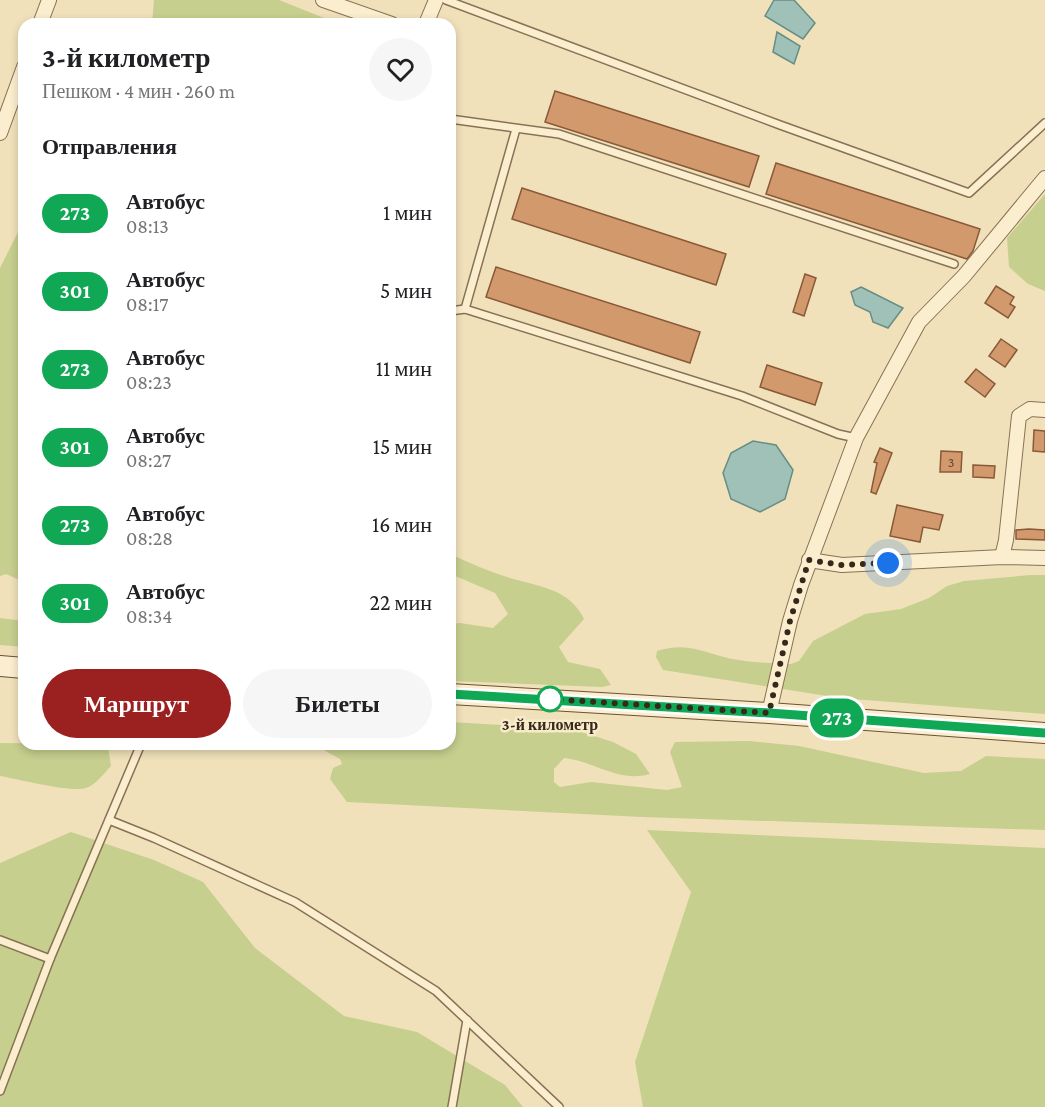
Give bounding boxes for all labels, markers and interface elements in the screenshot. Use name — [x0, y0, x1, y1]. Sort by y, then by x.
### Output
button: heart — [369, 38, 432, 101]
text: 3-й километр — [42, 42, 211, 73]
text: Пешком · 4 мин · 260 m — [42, 80, 235, 102]
text: Отправления — [42, 134, 177, 159]
text: Автобус — [126, 189, 205, 214]
text: 1 мин — [383, 200, 432, 225]
text: 273 — [60, 201, 90, 225]
text: 08:13 — [126, 215, 169, 237]
text: Автобус — [126, 267, 205, 292]
text: 5 мин — [380, 278, 432, 303]
text: 301 — [60, 279, 90, 303]
text: 08:17 — [126, 293, 169, 315]
text: Автобус — [126, 345, 205, 370]
text: 11 мин — [376, 356, 432, 381]
text: 273 — [60, 357, 90, 381]
text: 08:23 — [126, 371, 172, 393]
text: Автобус — [126, 423, 205, 448]
text: 15 мин — [373, 434, 432, 459]
text: 301 — [60, 435, 90, 459]
text: 08:27 — [126, 449, 171, 471]
house number: 3 — [948, 454, 954, 470]
text: Автобус — [126, 501, 205, 526]
text: 16 мин — [372, 512, 432, 537]
text: 273 — [60, 513, 90, 537]
text: 08:28 — [126, 527, 173, 549]
your location — [873, 548, 903, 578]
text: Автобус — [126, 579, 205, 604]
text: 22 мин — [370, 590, 432, 615]
text: 301 — [60, 591, 90, 615]
text: 08:34 — [126, 605, 172, 627]
button: Маршрут — [42, 669, 231, 738]
button: Билеты — [243, 669, 432, 738]
marker: 3-й километр — [537, 686, 563, 712]
line badge: 273 — [802, 698, 872, 738]
text: 273 — [822, 706, 852, 730]
place label: 3-й километр — [502, 716, 598, 734]

